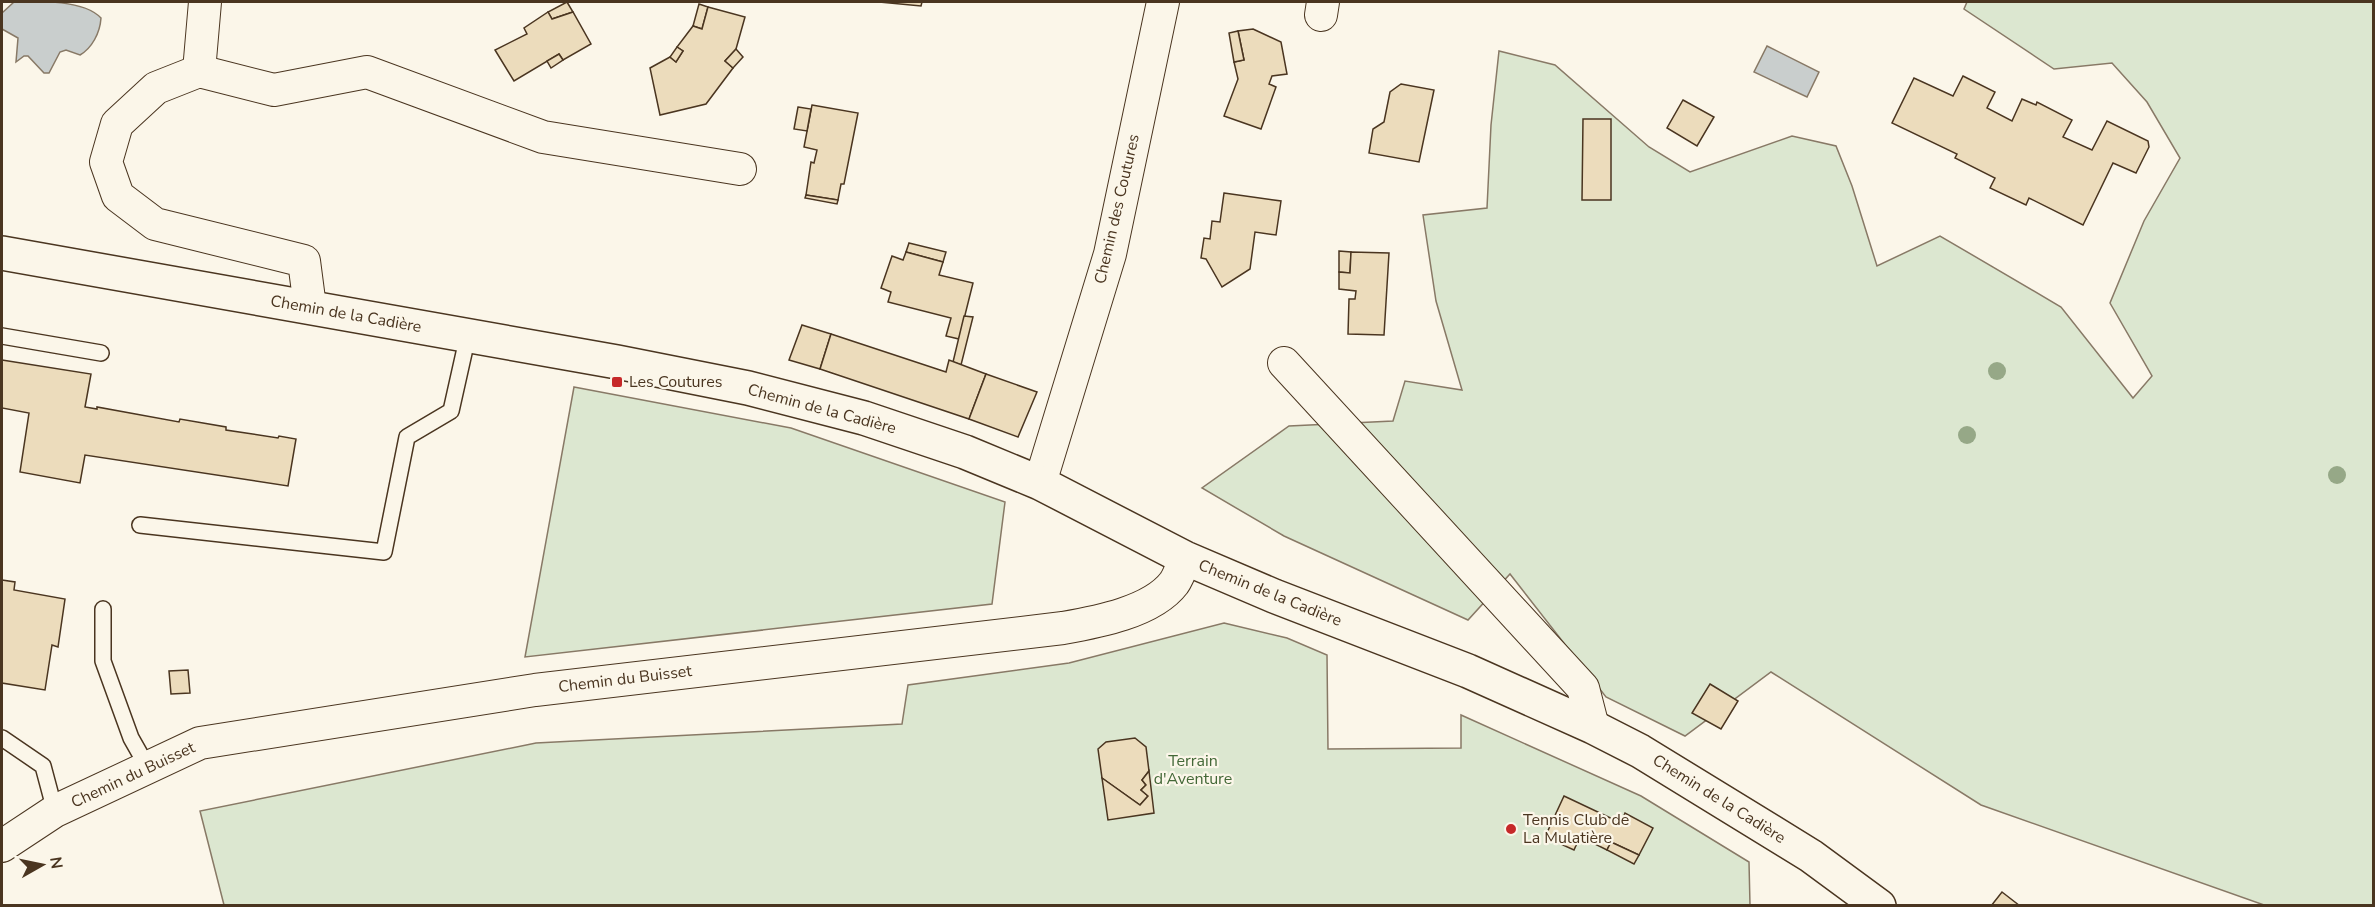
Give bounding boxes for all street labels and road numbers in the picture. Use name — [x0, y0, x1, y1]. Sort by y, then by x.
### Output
street label: Chemin des Coutures — [1089, 132, 1145, 286]
street label: Chemin de la Cadière — [269, 290, 423, 338]
street label: Chemin de la Cadière — [745, 379, 899, 439]
street label: Chemin de la Cadière — [1195, 554, 1345, 632]
street label: Chemin du Buisset — [557, 660, 693, 698]
street label: Chemin du Buisset — [67, 736, 199, 813]
street label: Chemin de la Cadière — [1648, 749, 1790, 849]

